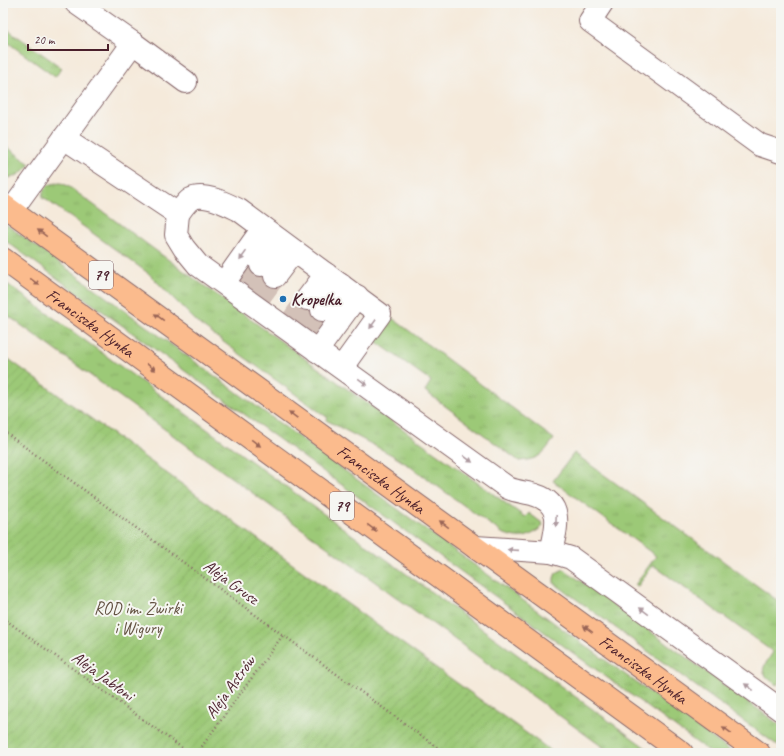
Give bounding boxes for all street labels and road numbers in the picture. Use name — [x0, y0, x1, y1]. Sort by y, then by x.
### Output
road number: 79 — [89, 261, 113, 289]
street label: Franciszka Hynka — [42, 284, 140, 362]
street label: Franciszka Hynka — [333, 440, 430, 519]
road number: 79 — [330, 492, 354, 520]
street label: Aleja Grusz — [199, 555, 264, 610]
street label: Franciszka Hynka — [595, 630, 693, 709]
street label: Aleja Jabłoni — [68, 646, 140, 707]
street label: Aleja Astrów — [200, 651, 260, 722]

